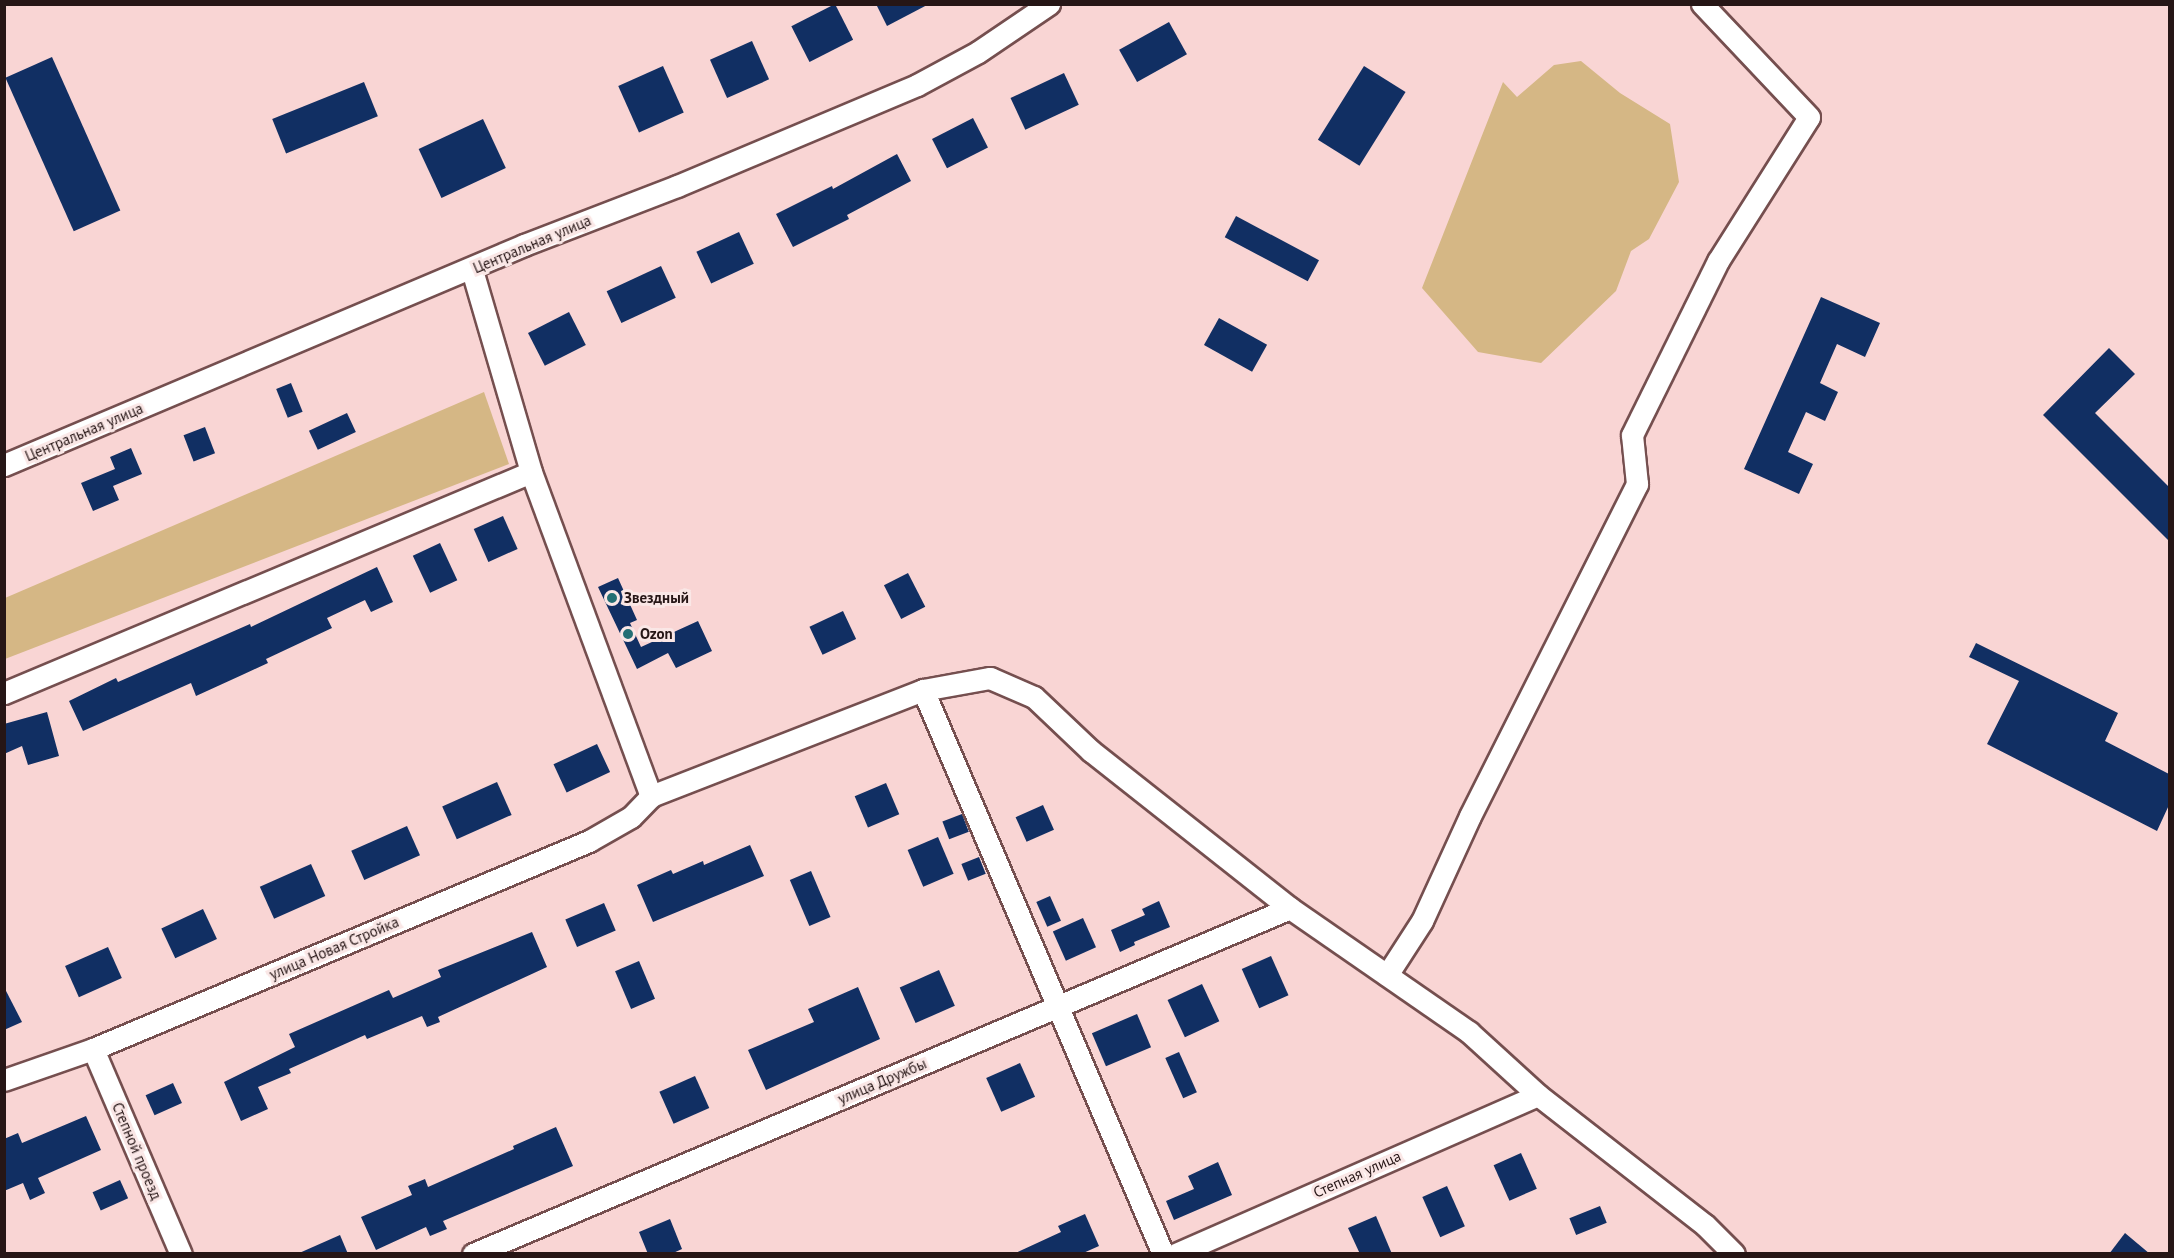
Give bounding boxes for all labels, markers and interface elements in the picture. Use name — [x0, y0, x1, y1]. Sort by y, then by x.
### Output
street label: Центральная улица — [470, 211, 594, 277]
street label: Центральная улица — [22, 399, 146, 465]
place label: Звездный — [624, 589, 689, 607]
marker: Звездный — [605, 591, 619, 605]
place label: Ozon — [640, 625, 673, 643]
marker: Ozon — [621, 627, 635, 641]
street label: улица Новая Стройка — [267, 913, 401, 983]
street label: улица Дружбы — [835, 1054, 929, 1108]
street label: Степной проезд — [108, 1100, 166, 1202]
street label: Степная улица — [1310, 1147, 1404, 1201]

